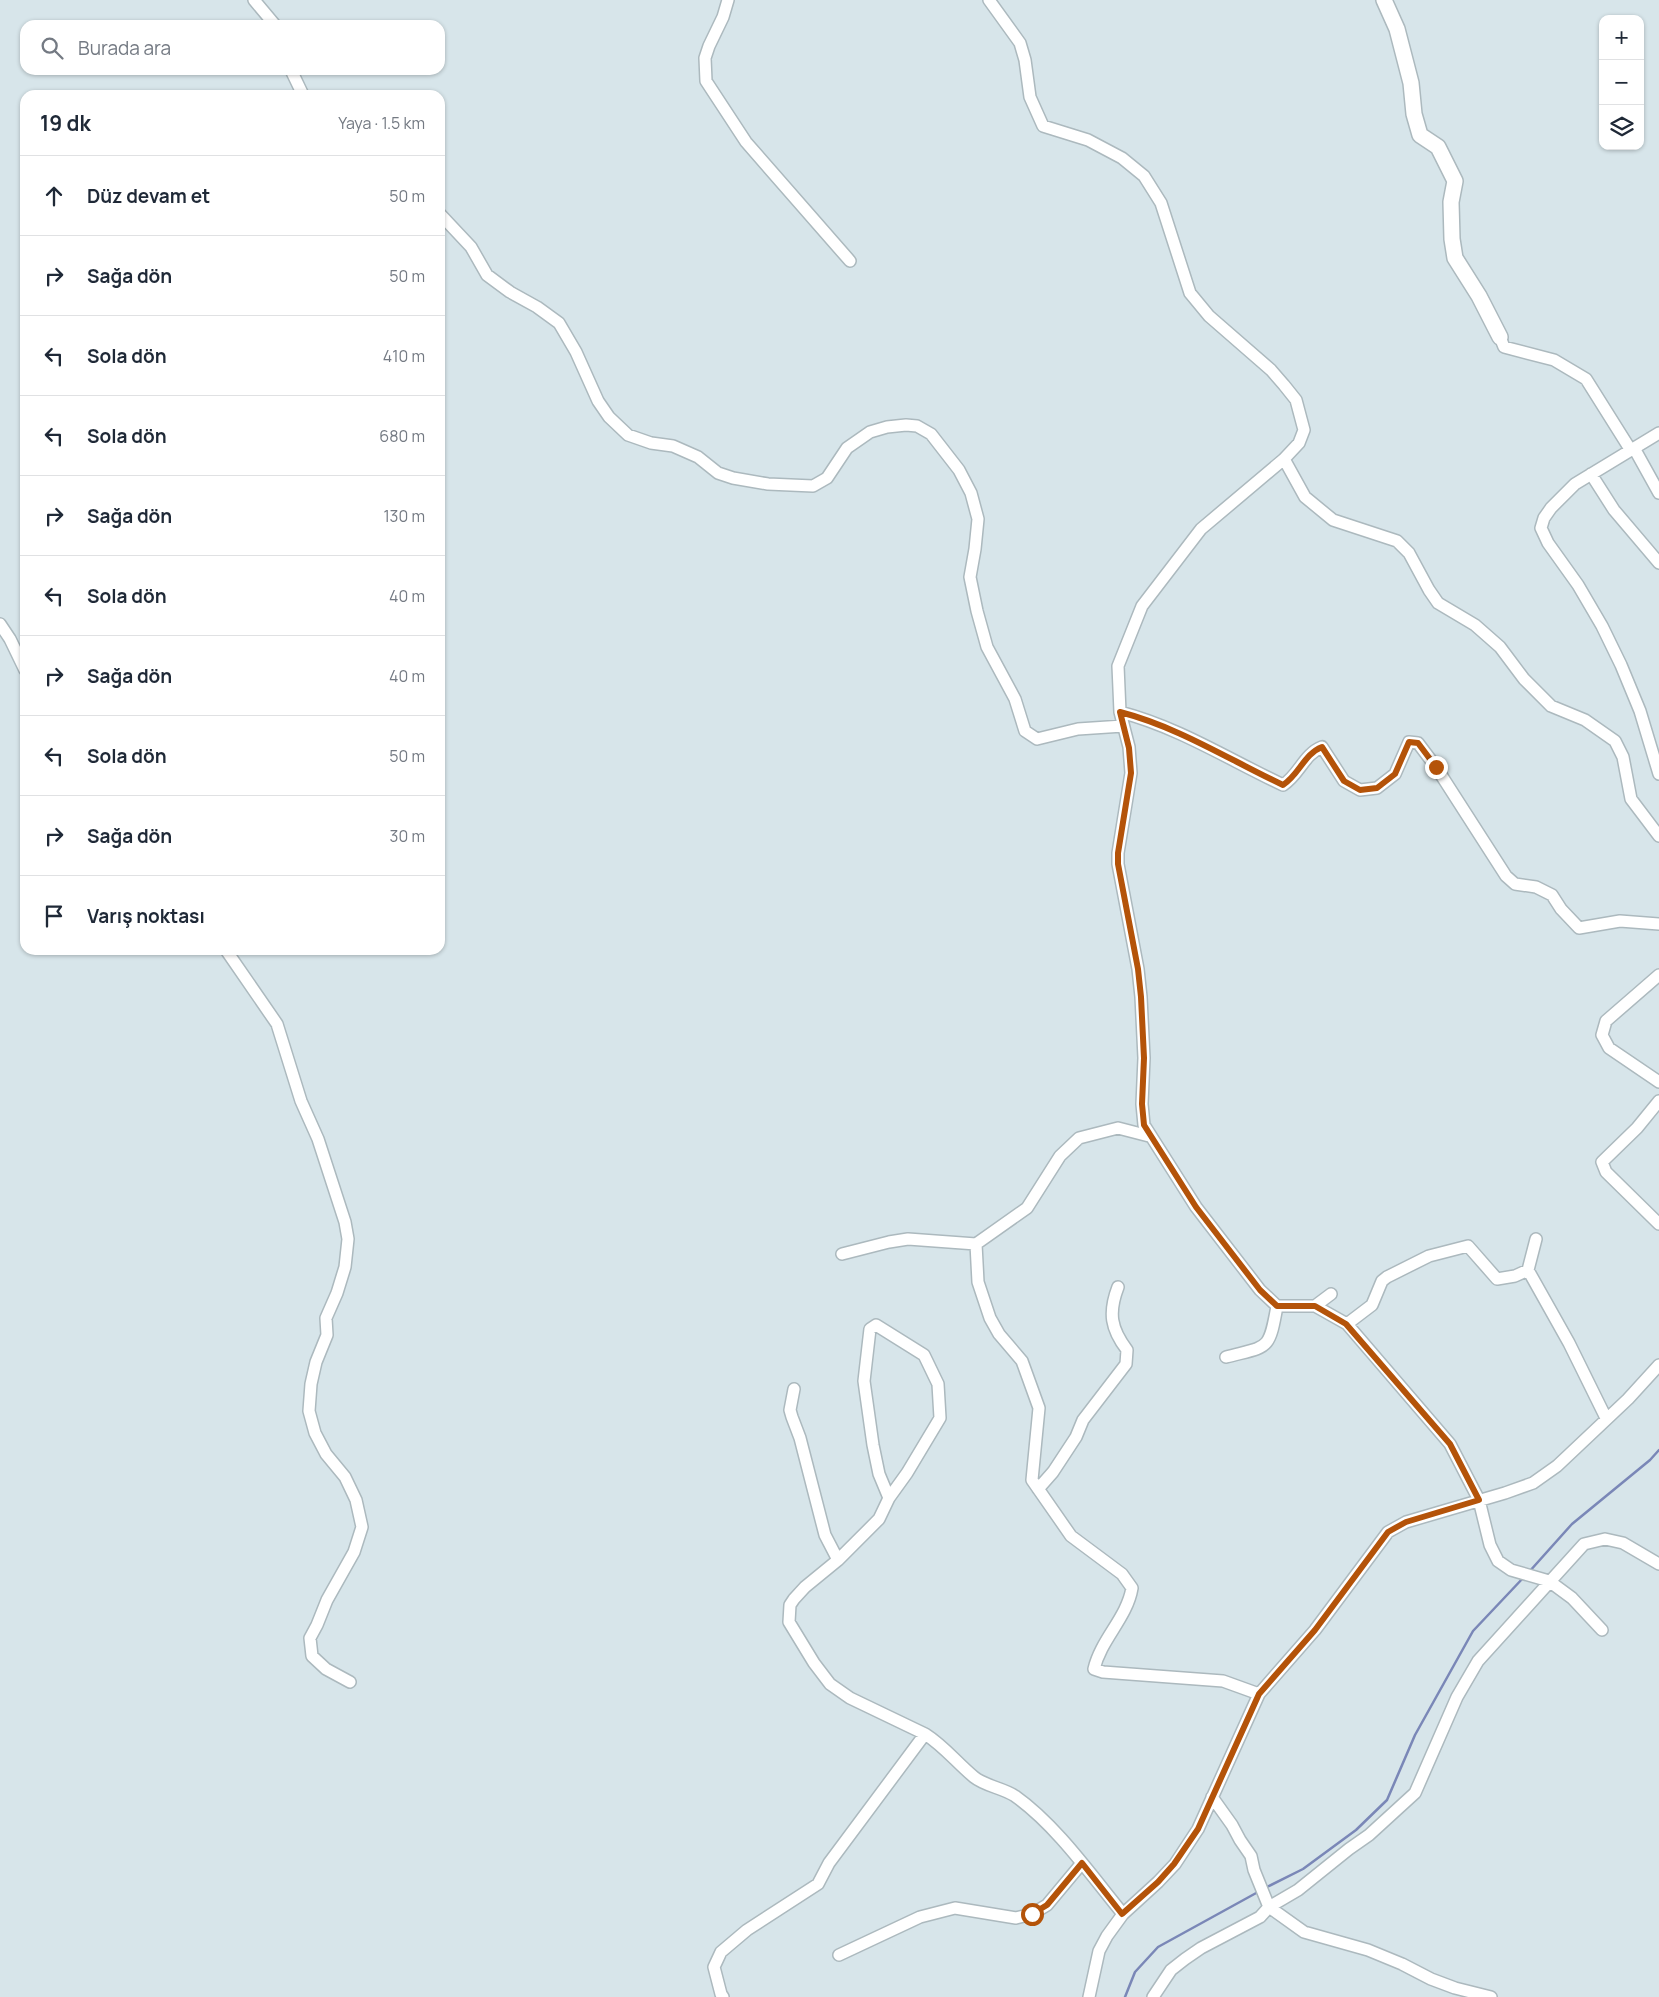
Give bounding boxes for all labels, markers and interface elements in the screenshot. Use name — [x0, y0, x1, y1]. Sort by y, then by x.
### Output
map controls — [1599, 15, 1644, 150]
button: + — [1599, 15, 1644, 60]
search box — [20, 20, 445, 75]
icon: search — [38, 34, 66, 62]
text: Burada ara — [78, 35, 171, 61]
button: − — [1599, 60, 1644, 105]
button: layers — [1599, 105, 1644, 150]
text: 19 dk — [40, 109, 91, 137]
text: Yaya · 1.5 km — [338, 112, 425, 134]
icon: ahead — [40, 182, 68, 210]
text: Düz devam et — [87, 183, 210, 209]
text: 50 m — [389, 185, 425, 207]
icon: right — [40, 262, 68, 290]
text: Sağa dön — [87, 263, 172, 289]
text: 50 m — [389, 265, 425, 287]
icon: left — [40, 342, 68, 370]
text: Sola dön — [87, 343, 167, 369]
text: 410 m — [383, 345, 425, 367]
icon: left — [40, 422, 68, 450]
text: Sola dön — [87, 423, 167, 449]
text: 680 m — [379, 425, 425, 447]
icon: right — [40, 502, 68, 530]
text: Sağa dön — [87, 503, 172, 529]
text: 130 m — [383, 505, 425, 527]
icon: left — [40, 582, 68, 610]
text: Sola dön — [87, 583, 167, 609]
text: 40 m — [389, 585, 425, 607]
icon: right — [40, 662, 68, 690]
text: Sağa dön — [87, 663, 172, 689]
text: 40 m — [389, 665, 425, 687]
icon: left — [40, 742, 68, 770]
text: Sola dön — [87, 743, 167, 769]
text: 50 m — [389, 745, 425, 767]
route end — [1425, 756, 1448, 779]
icon: right — [40, 822, 68, 850]
text: Sağa dön — [87, 823, 172, 849]
text: 30 m — [390, 825, 425, 847]
icon: arrive — [40, 902, 68, 930]
text: Varış noktası — [87, 903, 205, 929]
route start — [1021, 1903, 1044, 1926]

